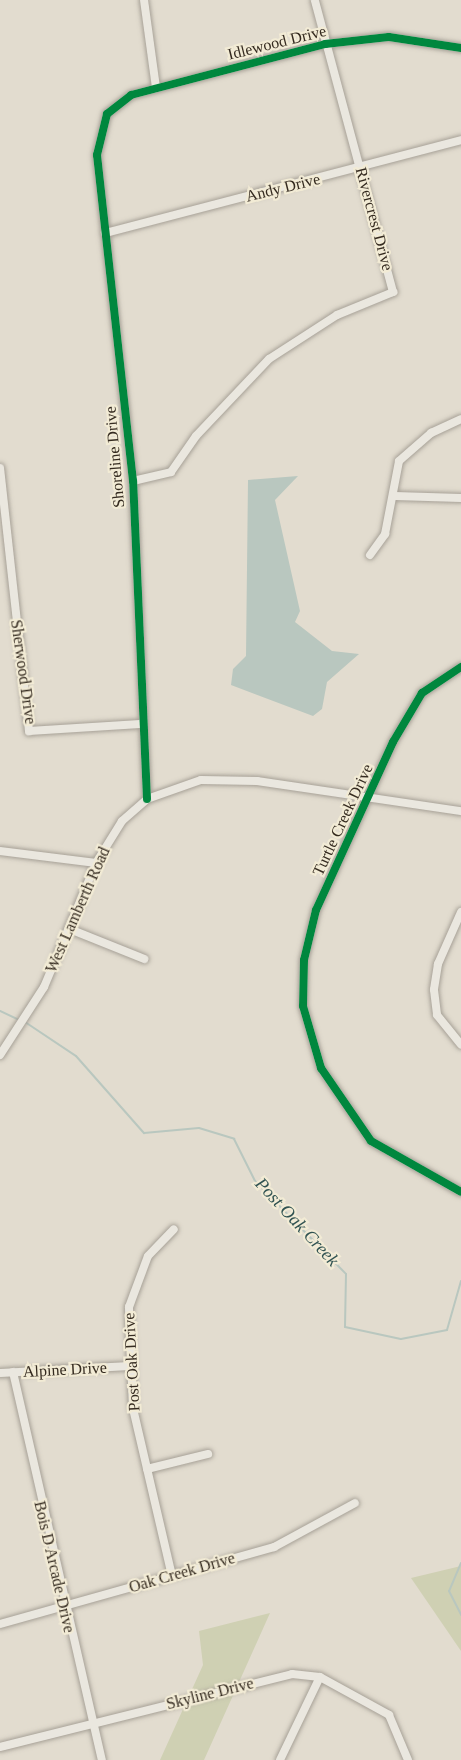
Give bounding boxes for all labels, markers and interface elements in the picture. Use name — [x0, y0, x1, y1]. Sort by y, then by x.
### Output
street label: Idlewood Drive — [226, 21, 328, 65]
street label: Rivercrest Drive — [351, 165, 397, 273]
street label: Andy Drive — [244, 169, 322, 207]
street label: Shoreline Drive — [101, 405, 129, 509]
street label: Sherwood Drive — [6, 619, 40, 725]
street label: Turtle Creek Drive — [309, 761, 377, 879]
street label: West Lamberth Road — [42, 844, 114, 976]
water label: Post Oak Creek — [250, 1173, 344, 1271]
street label: Post Oak Drive — [120, 1312, 144, 1412]
street label: Alpine Drive — [23, 1358, 107, 1382]
street label: Bois D Arcade Drive — [29, 1499, 79, 1635]
street label: Oak Creek Drive — [127, 1549, 237, 1597]
street label: Skyline Drive — [164, 1674, 256, 1714]

